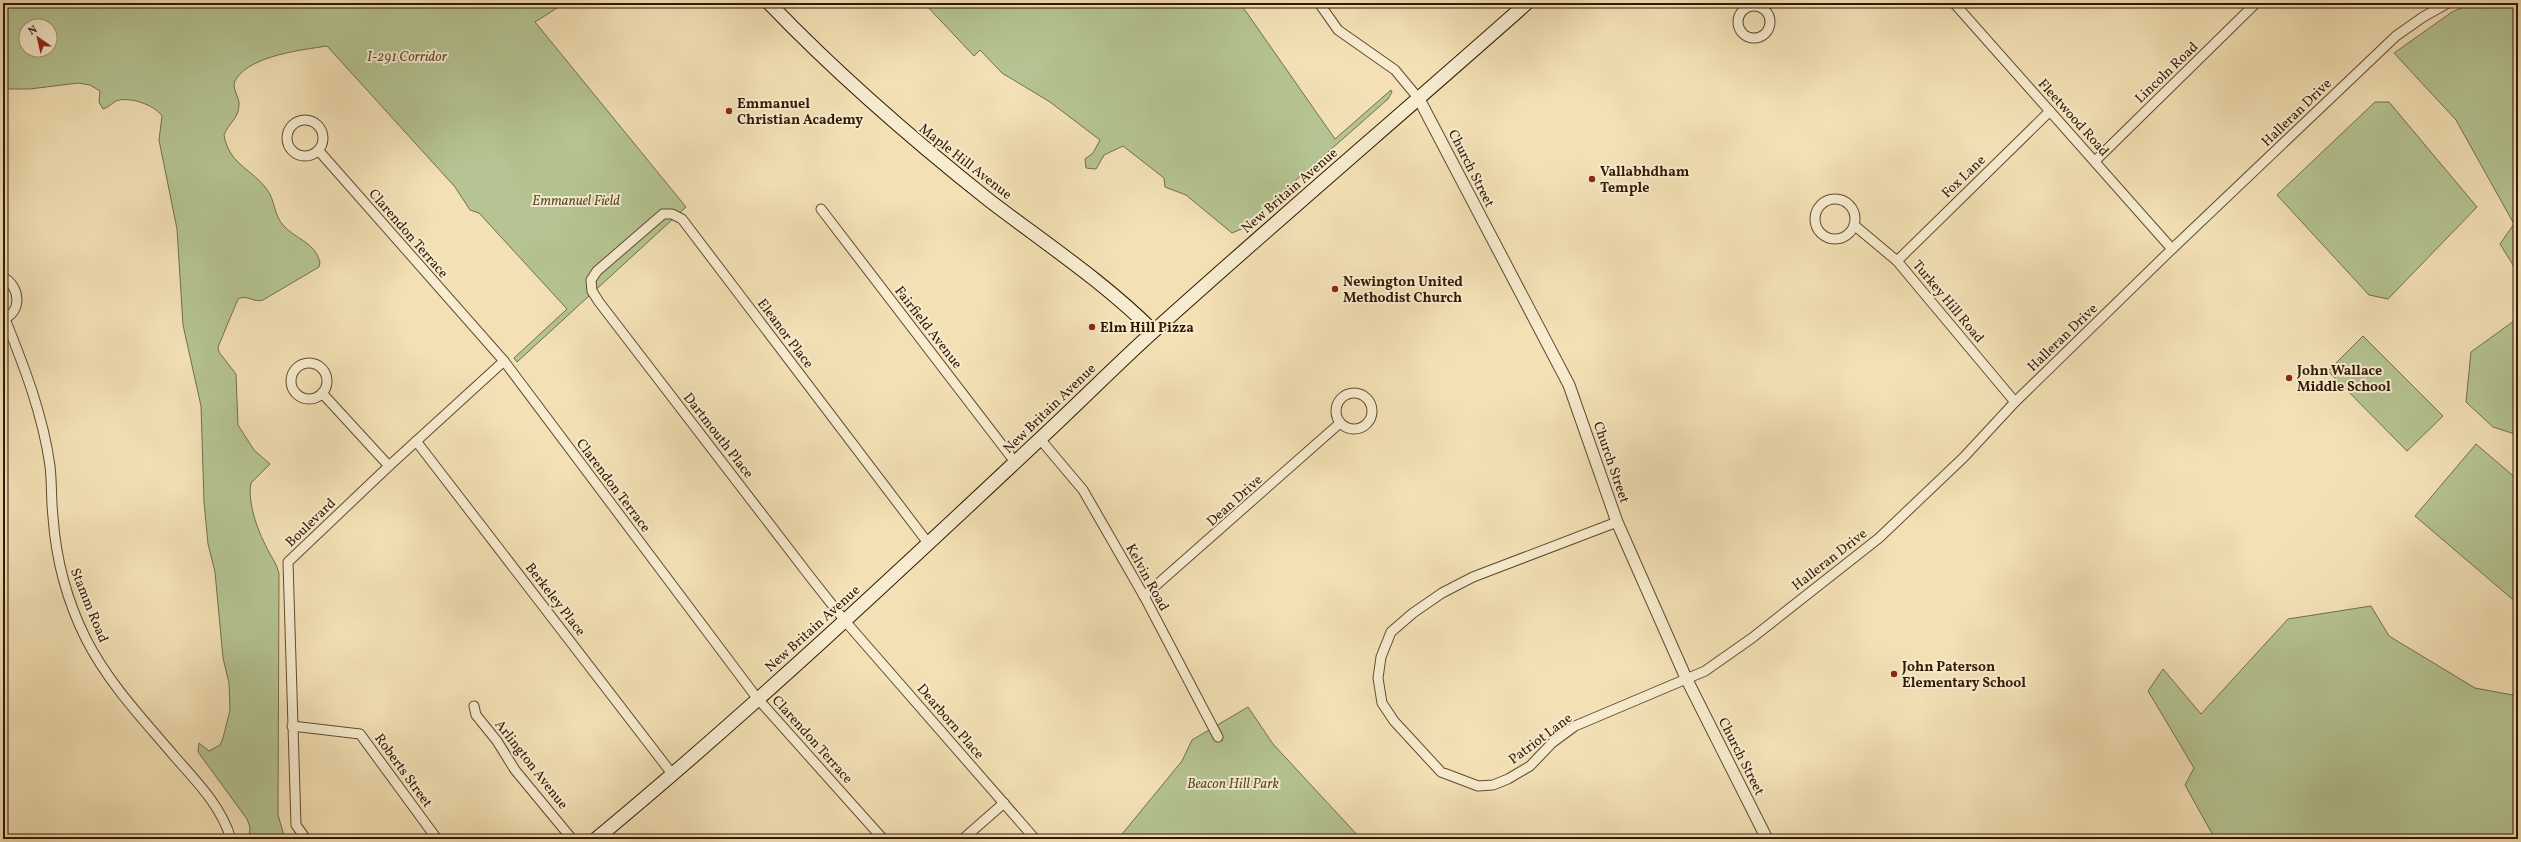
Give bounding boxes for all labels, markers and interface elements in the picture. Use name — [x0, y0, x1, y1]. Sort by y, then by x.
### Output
north arrow — [18, 18, 58, 58]
text: N — [26, 22, 41, 39]
street label: Lincoln Road — [2131, 38, 2203, 108]
park label: I-291 Corridor — [367, 48, 448, 67]
street label: Halleran Drive — [2258, 74, 2337, 151]
street label: Fleetwood Road — [2033, 75, 2113, 161]
place label: Emmanuel Christian Academy — [737, 95, 863, 130]
marker: Emmanuel Christian Academy — [724, 106, 734, 116]
street label: Maple Hill Avenue — [915, 120, 1016, 205]
street label: Church Street — [1443, 127, 1498, 211]
street label: New Britain Avenue — [1238, 144, 1343, 238]
street label: Fox Lane — [1938, 151, 1990, 203]
place label: Vallabhdham Temple — [1600, 163, 1690, 198]
marker: Vallabhdham Temple — [1587, 174, 1597, 184]
street label: Clarendon Terrace — [364, 185, 452, 283]
park label: Emmanuel Field — [532, 192, 620, 211]
street label: Turkey Hill Road — [1908, 257, 1988, 347]
place label: Newington United Methodist Church — [1343, 273, 1463, 308]
street label: Fairfield Avenue — [889, 283, 966, 374]
marker: Newington United Methodist Church — [1330, 284, 1340, 294]
street label: Eleanor Place — [752, 295, 818, 373]
street label: Halleran Drive — [2024, 299, 2103, 376]
place label: Elm Hill Pizza — [1100, 319, 1194, 338]
marker: Elm Hill Pizza — [1087, 322, 1097, 332]
street label: New Britain Avenue — [1000, 360, 1101, 458]
place label: John Wallace Middle School — [2296, 362, 2391, 397]
marker: John Wallace Middle School — [2284, 373, 2294, 383]
street label: Dartmouth Place — [678, 389, 758, 483]
street label: Church Street — [1588, 419, 1633, 506]
street label: Clarendon Terrace — [571, 435, 655, 537]
street label: Dean Drive — [1203, 471, 1267, 531]
street label: Boulevard — [282, 494, 340, 552]
street label: Halleran Drive — [1788, 525, 1872, 596]
street label: Kelvin Road — [1120, 541, 1173, 615]
street label: Berkeley Place — [520, 559, 590, 641]
street label: Stamm Road — [65, 565, 112, 646]
street label: New Britain Avenue — [761, 581, 865, 677]
place label: John Paterson Elementary School — [1901, 658, 2026, 693]
marker: John Paterson Elementary School — [1889, 669, 1899, 679]
street label: Dearborn Place — [912, 680, 988, 764]
street label: Clarendon Terrace — [767, 692, 857, 789]
street label: Patriot Lane — [1505, 709, 1577, 769]
street label: Church Street — [1713, 715, 1768, 799]
street label: Arlington Avenue — [490, 716, 572, 814]
street label: Roberts Street — [369, 730, 436, 812]
park label: Beacon Hill Park — [1187, 775, 1279, 794]

